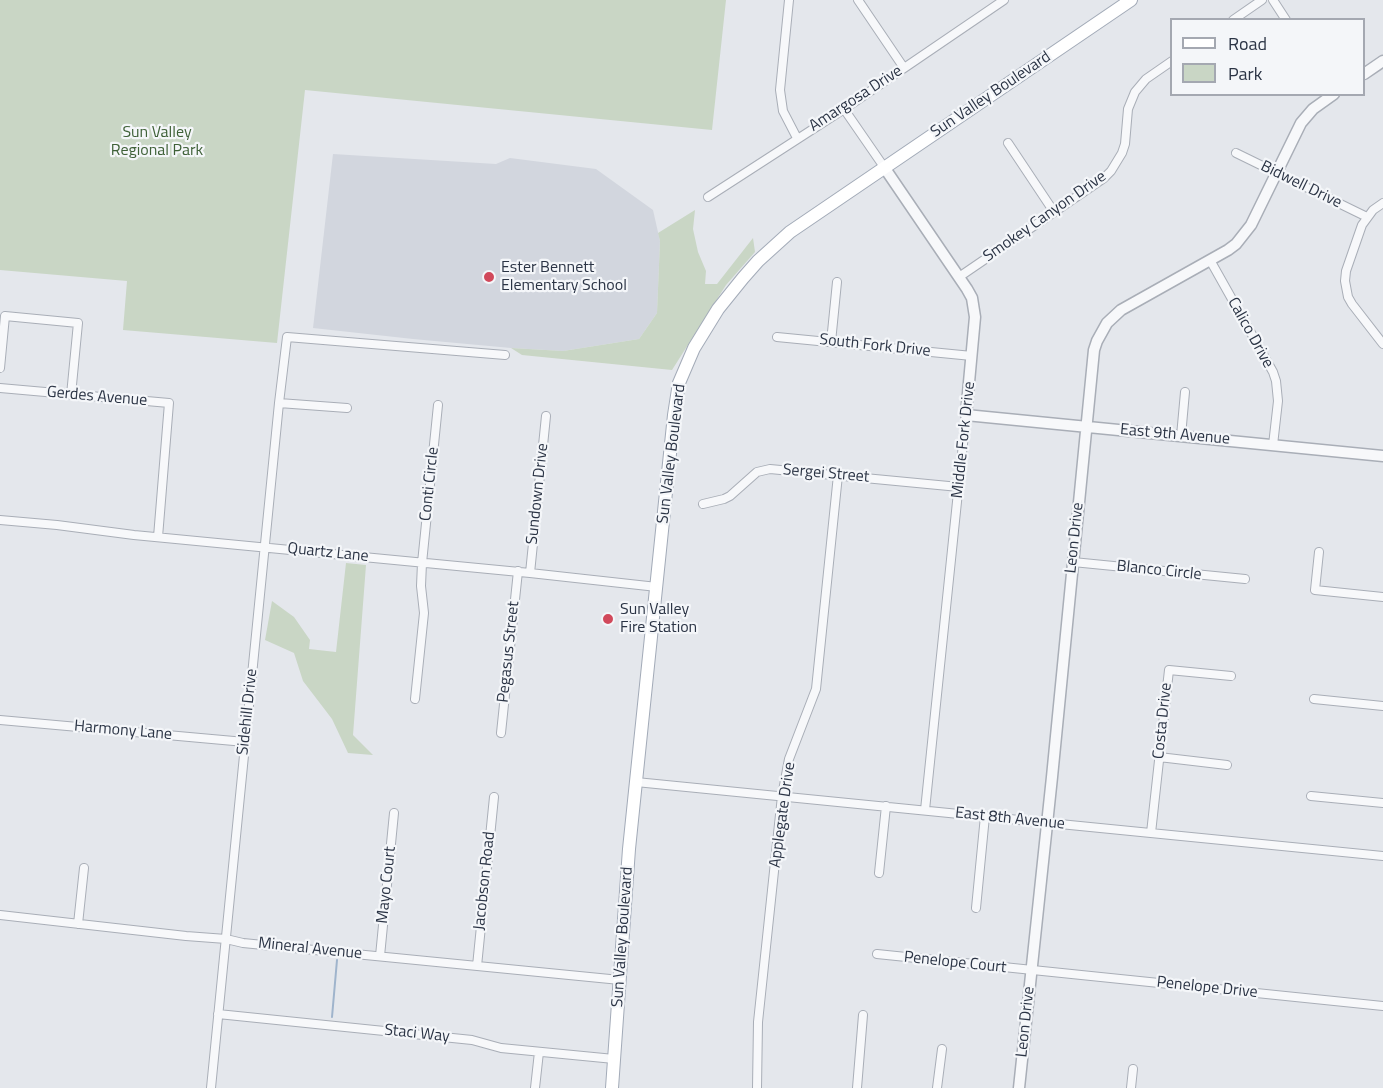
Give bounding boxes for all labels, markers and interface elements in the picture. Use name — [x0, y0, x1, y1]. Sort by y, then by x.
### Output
legend — [1170, 18, 1365, 96]
text: Road — [1228, 30, 1267, 57]
street label: Sun Valley Boulevard — [927, 48, 1055, 142]
text: Park — [1228, 60, 1262, 87]
street label: Amargosa Drive — [806, 62, 906, 136]
park label: Sun Valley Regional Park — [111, 123, 203, 161]
street label: Bidwell Drive — [1257, 157, 1345, 213]
street label: Smokey Canyon Drive — [980, 167, 1110, 267]
place label: Ester Bennett Elementary School — [501, 258, 627, 296]
marker: Ester Bennett Elementary School — [482, 270, 496, 284]
street label: Calico Drive — [1223, 294, 1277, 372]
street label: South Fork Drive — [818, 331, 932, 361]
street label: Middle Fork Drive — [948, 381, 980, 499]
street label: Gerdes Avenue — [46, 383, 148, 411]
street label: Sun Valley Boulevard — [654, 383, 690, 525]
street label: East 9th Avenue — [1119, 421, 1231, 449]
street label: Sundown Drive — [523, 442, 553, 546]
street label: Conti Circle — [417, 446, 443, 522]
street label: Sergei Street — [782, 461, 870, 487]
street label: Leon Drive — [1062, 502, 1088, 574]
street label: Quartz Lane — [287, 539, 369, 567]
street label: Blanco Circle — [1116, 557, 1202, 585]
street label: Pegasus Street — [494, 600, 524, 704]
place label: Sun Valley Fire Station — [620, 600, 697, 638]
marker: Sun Valley Fire Station — [601, 612, 615, 626]
street label: Sidehill Drive — [234, 668, 262, 756]
street label: Costa Drive — [1149, 682, 1177, 760]
street label: Harmony Lane — [73, 717, 173, 745]
street label: Applegate Drive — [766, 761, 800, 869]
street label: East 8th Avenue — [954, 804, 1066, 834]
street label: Jacobson Road — [470, 831, 500, 931]
street label: Mayo Court — [373, 845, 401, 925]
street label: Sun Valley Boulevard — [609, 866, 637, 1008]
street label: Mineral Avenue — [257, 934, 363, 964]
street label: Penelope Court — [903, 948, 1007, 978]
street label: Penelope Drive — [1156, 973, 1258, 1003]
street label: Leon Drive — [1013, 986, 1039, 1058]
street label: Staci Way — [383, 1021, 451, 1047]

